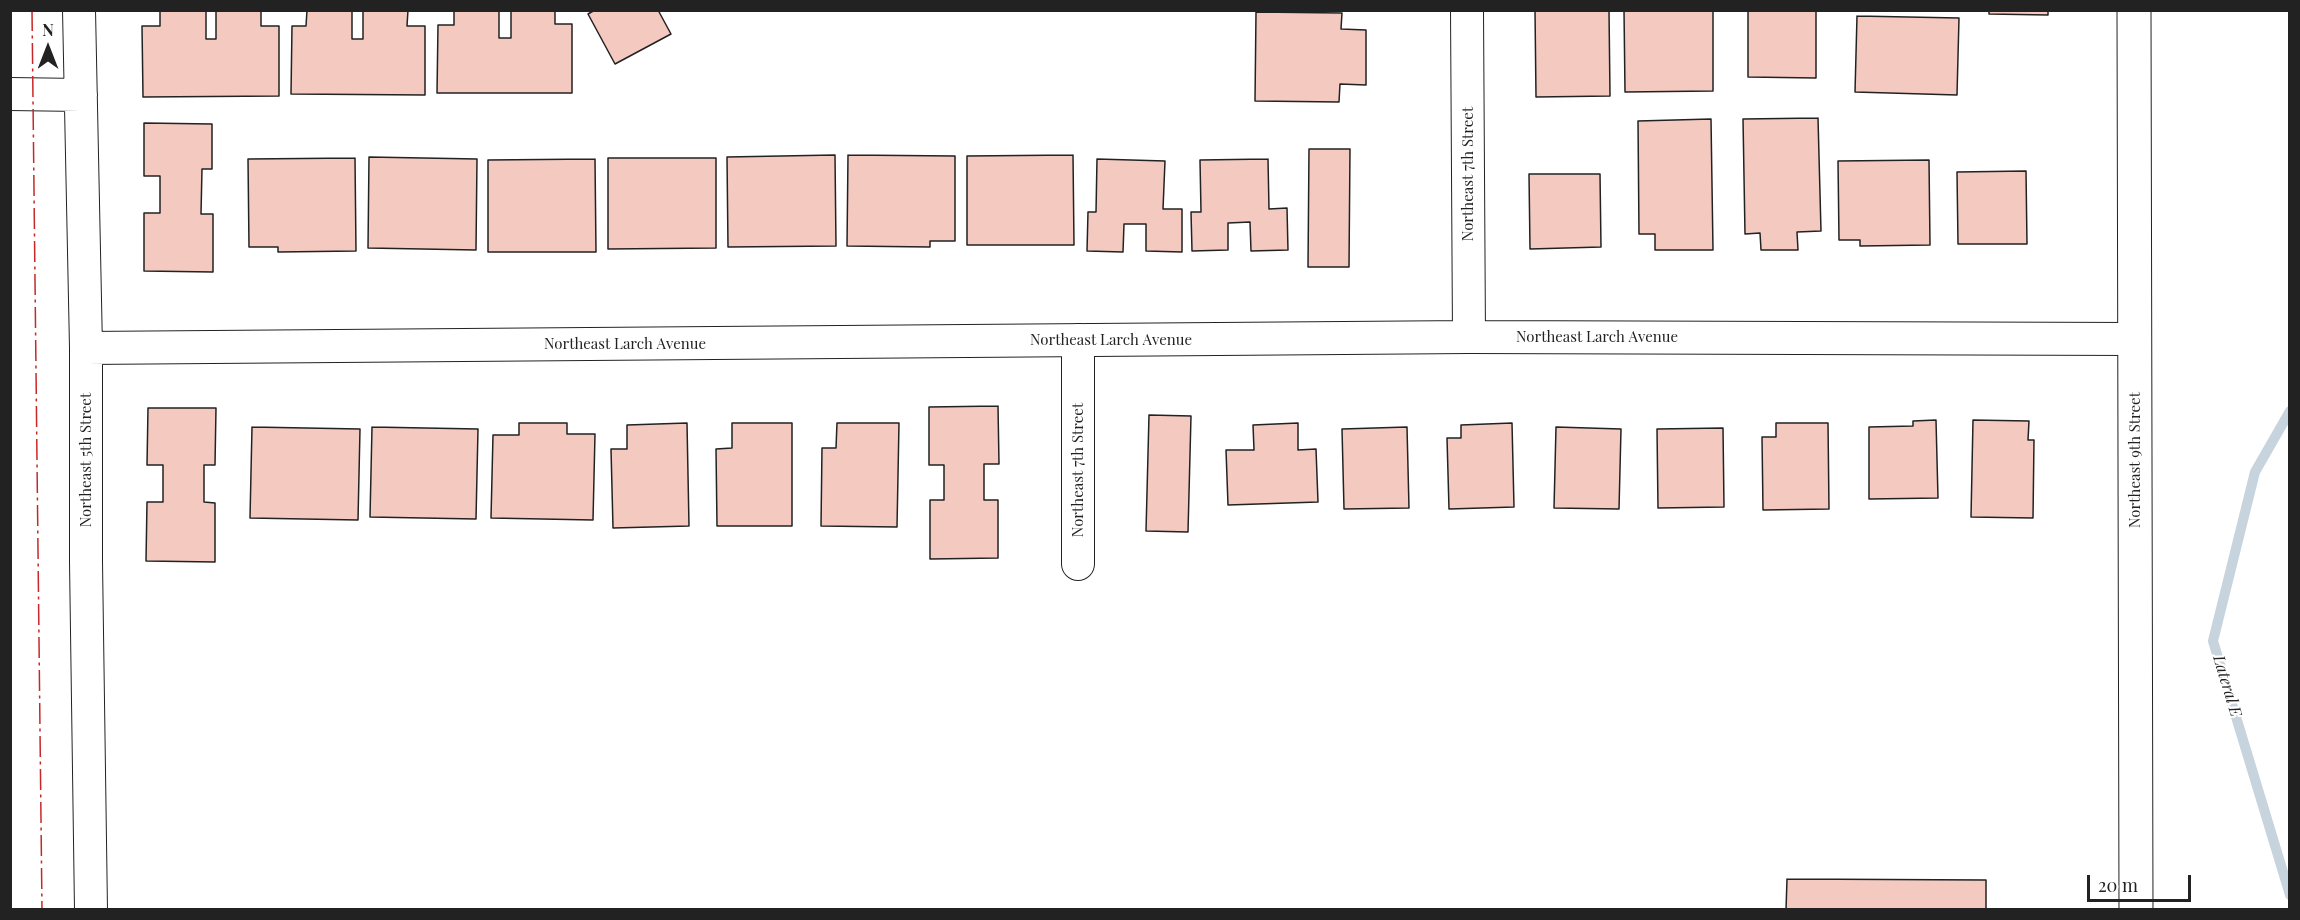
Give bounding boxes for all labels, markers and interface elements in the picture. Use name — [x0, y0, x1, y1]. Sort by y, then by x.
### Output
north arrow — [18, 18, 78, 78]
text: N — [42, 19, 54, 40]
street label: Northeast 7th Street — [1459, 107, 1477, 241]
street label: Northeast Larch Avenue — [1516, 328, 1678, 346]
street label: Northeast Larch Avenue — [1030, 331, 1192, 349]
street label: Northeast Larch Avenue — [544, 335, 706, 353]
street label: Northeast 9th Street — [2126, 392, 2144, 528]
street label: Northeast 5th Street — [77, 393, 95, 527]
street label: Northeast 7th Street — [1069, 403, 1087, 537]
water label: Lateral E — [2209, 653, 2245, 719]
scale bar — [2090, 863, 2194, 901]
text: 20 m — [2098, 873, 2138, 897]

